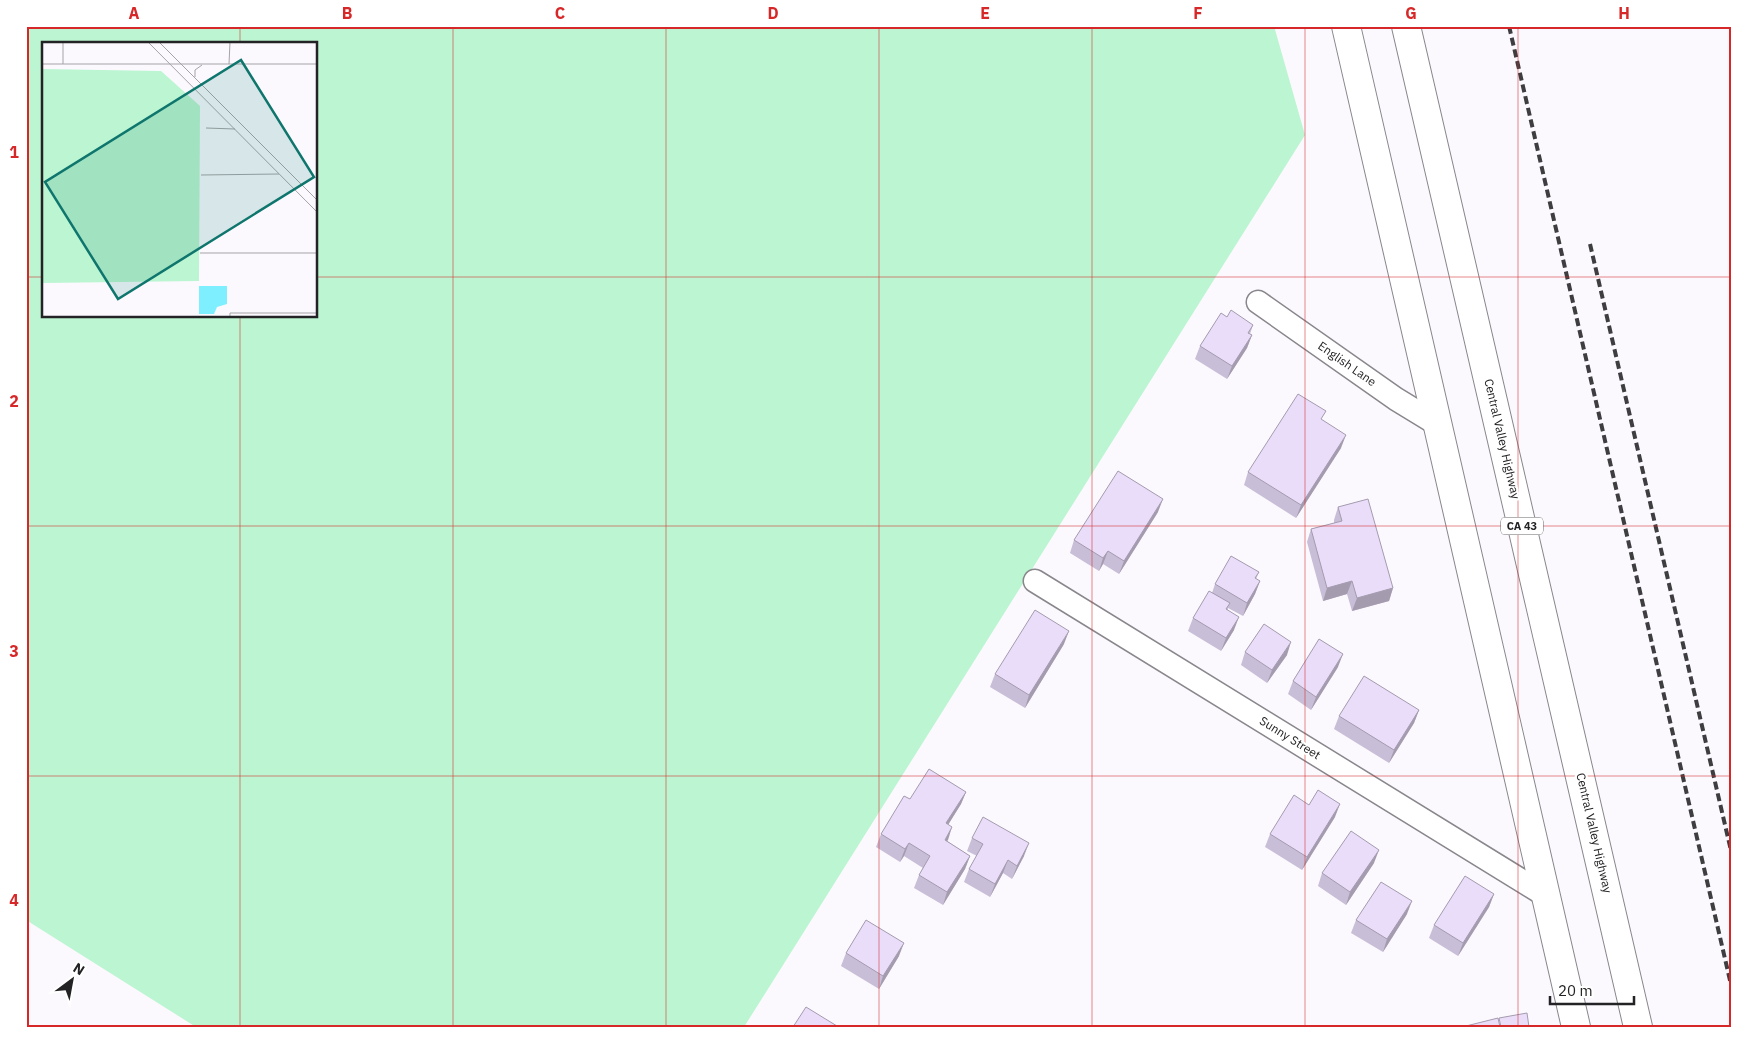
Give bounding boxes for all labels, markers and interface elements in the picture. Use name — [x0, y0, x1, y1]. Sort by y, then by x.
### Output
text: A — [129, 3, 140, 23]
text: B — [342, 3, 353, 23]
text: C — [555, 3, 565, 23]
text: D — [767, 3, 779, 23]
text: E — [980, 3, 990, 23]
text: F — [1193, 3, 1203, 23]
text: G — [1405, 3, 1417, 23]
text: H — [1618, 3, 1630, 23]
inset map — [42, 42, 318, 318]
text: 1 — [9, 142, 19, 162]
street label: English Lane — [1315, 338, 1380, 389]
street label: Central Valley Highway — [1481, 377, 1524, 501]
text: 2 — [9, 391, 19, 411]
road number: CA 43 — [1501, 518, 1543, 534]
text: 3 — [9, 641, 19, 661]
street label: Sunny Street — [1257, 713, 1324, 762]
street label: Central Valley Highway — [1573, 771, 1616, 895]
text: 4 — [9, 890, 19, 910]
north arrow — [48, 956, 98, 1006]
text: N — [70, 959, 88, 979]
scale bar — [1550, 973, 1634, 1005]
text: 20 m — [1558, 981, 1593, 1000]

